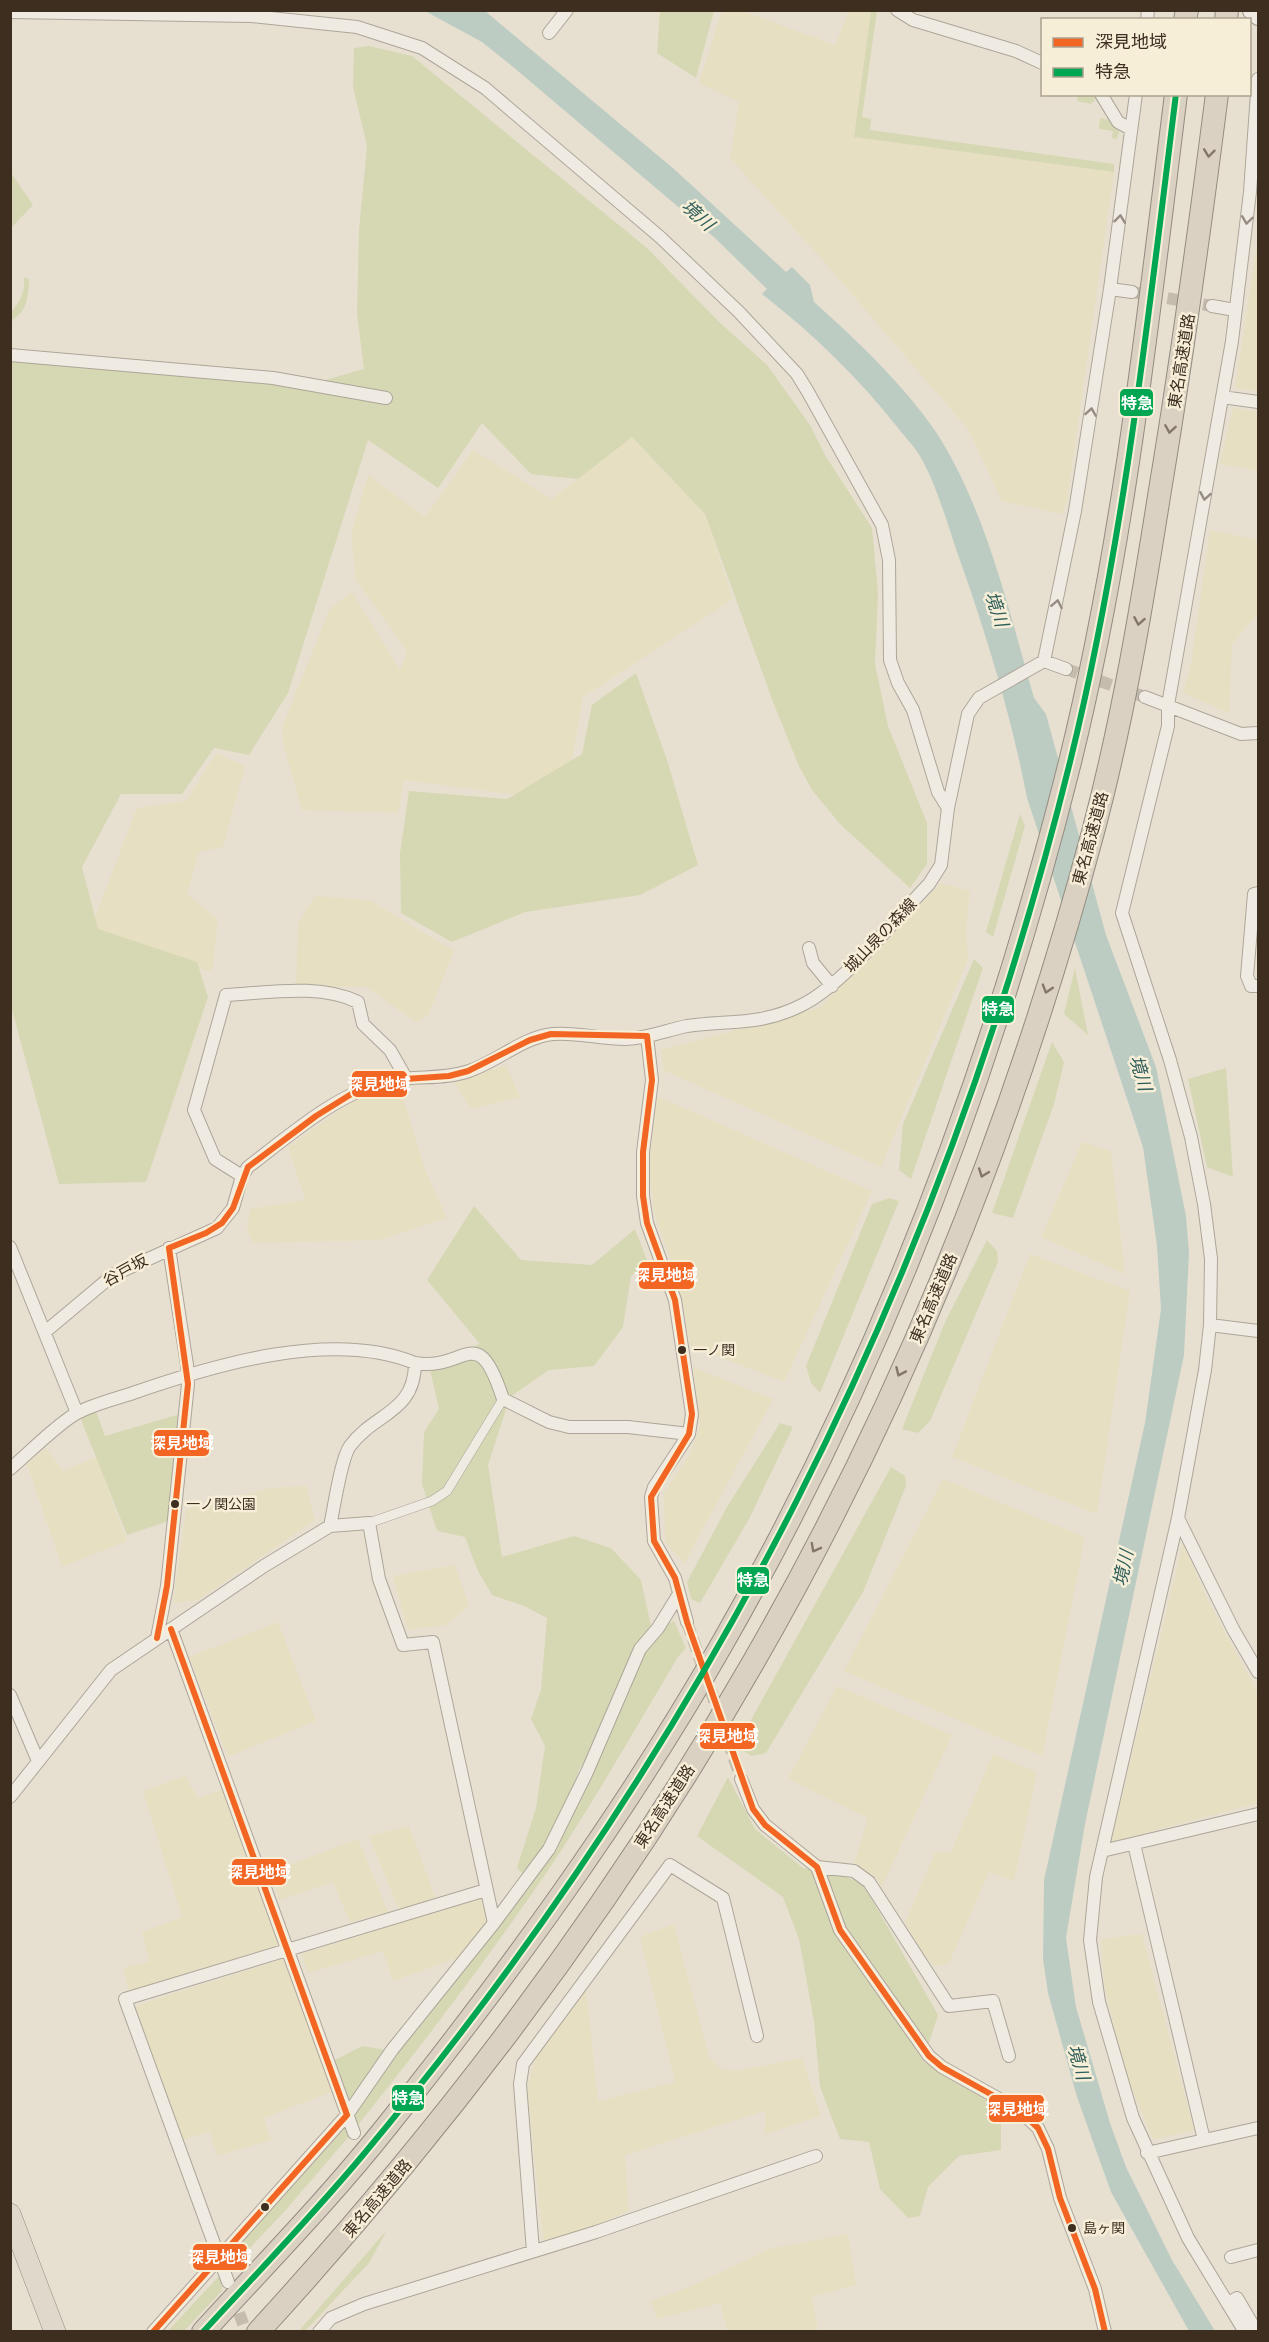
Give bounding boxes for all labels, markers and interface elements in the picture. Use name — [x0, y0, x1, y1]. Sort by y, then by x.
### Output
legend — [1041, 18, 1251, 96]
text: 深見地域 — [1095, 30, 1167, 53]
text: 特急 — [1095, 60, 1131, 83]
one-way arrow — [1204, 148, 1216, 157]
water label: 境川 — [677, 194, 721, 237]
one-way arrow — [1113, 215, 1125, 224]
one-way arrow — [1241, 216, 1253, 225]
street label: 東名高速道路 — [1164, 312, 1198, 410]
line badge: 特急 — [1119, 388, 1154, 417]
text: 特急 — [1121, 393, 1153, 413]
one-way arrow — [1084, 407, 1096, 417]
one-way arrow — [1164, 423, 1177, 433]
one-way arrow — [1199, 491, 1212, 501]
water label: 境川 — [980, 588, 1014, 632]
one-way arrow — [1050, 599, 1063, 609]
one-way arrow — [1133, 617, 1145, 626]
street label: 東名高速道路 — [1068, 789, 1112, 887]
street label: 城山泉の森線 — [839, 894, 921, 976]
one-way arrow — [1041, 983, 1054, 994]
line badge: 特急 — [981, 995, 1015, 1024]
text: 特急 — [982, 999, 1014, 1019]
water label: 境川 — [1125, 1053, 1158, 1095]
line badge: 深見地域 — [351, 1070, 408, 1098]
text: 深見地域 — [347, 1074, 411, 1094]
one-way arrow — [977, 1167, 990, 1178]
street label: 谷戸坂 — [99, 1250, 151, 1290]
street label: 東名高速道路 — [905, 1250, 961, 1346]
line badge: 深見地域 — [638, 1261, 695, 1290]
text: 深見地域 — [634, 1265, 698, 1285]
place label: 一ノ関 — [693, 1341, 735, 1359]
marker: 一ノ関 — [676, 1344, 688, 1356]
one-way arrow — [896, 1366, 908, 1377]
line badge: 深見地域 — [153, 1429, 210, 1457]
text: 深見地域 — [150, 1433, 214, 1453]
place label: 一ノ関公園 — [186, 1495, 256, 1513]
marker: 一ノ関公園 — [169, 1498, 181, 1510]
one-way arrow — [811, 1542, 822, 1552]
water label: 境川 — [1108, 1546, 1138, 1588]
line badge: 特急 — [736, 1566, 770, 1595]
text: 特急 — [737, 1570, 769, 1590]
line badge: 深見地域 — [699, 1722, 756, 1750]
text: 深見地域 — [695, 1726, 759, 1746]
street label: 東名高速道路 — [629, 1760, 699, 1852]
line badge: 深見地域 — [231, 1858, 287, 1886]
text: 深見地域 — [227, 1862, 291, 1882]
water label: 境川 — [1063, 2042, 1096, 2084]
line badge: 特急 — [391, 2084, 425, 2112]
text: 特急 — [392, 2088, 424, 2108]
line badge: 深見地域 — [988, 2094, 1045, 2123]
text: 深見地域 — [985, 2099, 1049, 2119]
street label: 東名高速道路 — [338, 2155, 416, 2241]
unlabelled marker — [259, 2201, 271, 2213]
place label: 島ヶ関 — [1083, 2219, 1125, 2237]
marker: 島ヶ関 — [1066, 2222, 1078, 2234]
line badge: 深見地域 — [192, 2243, 248, 2271]
text: 深見地域 — [188, 2247, 252, 2267]

